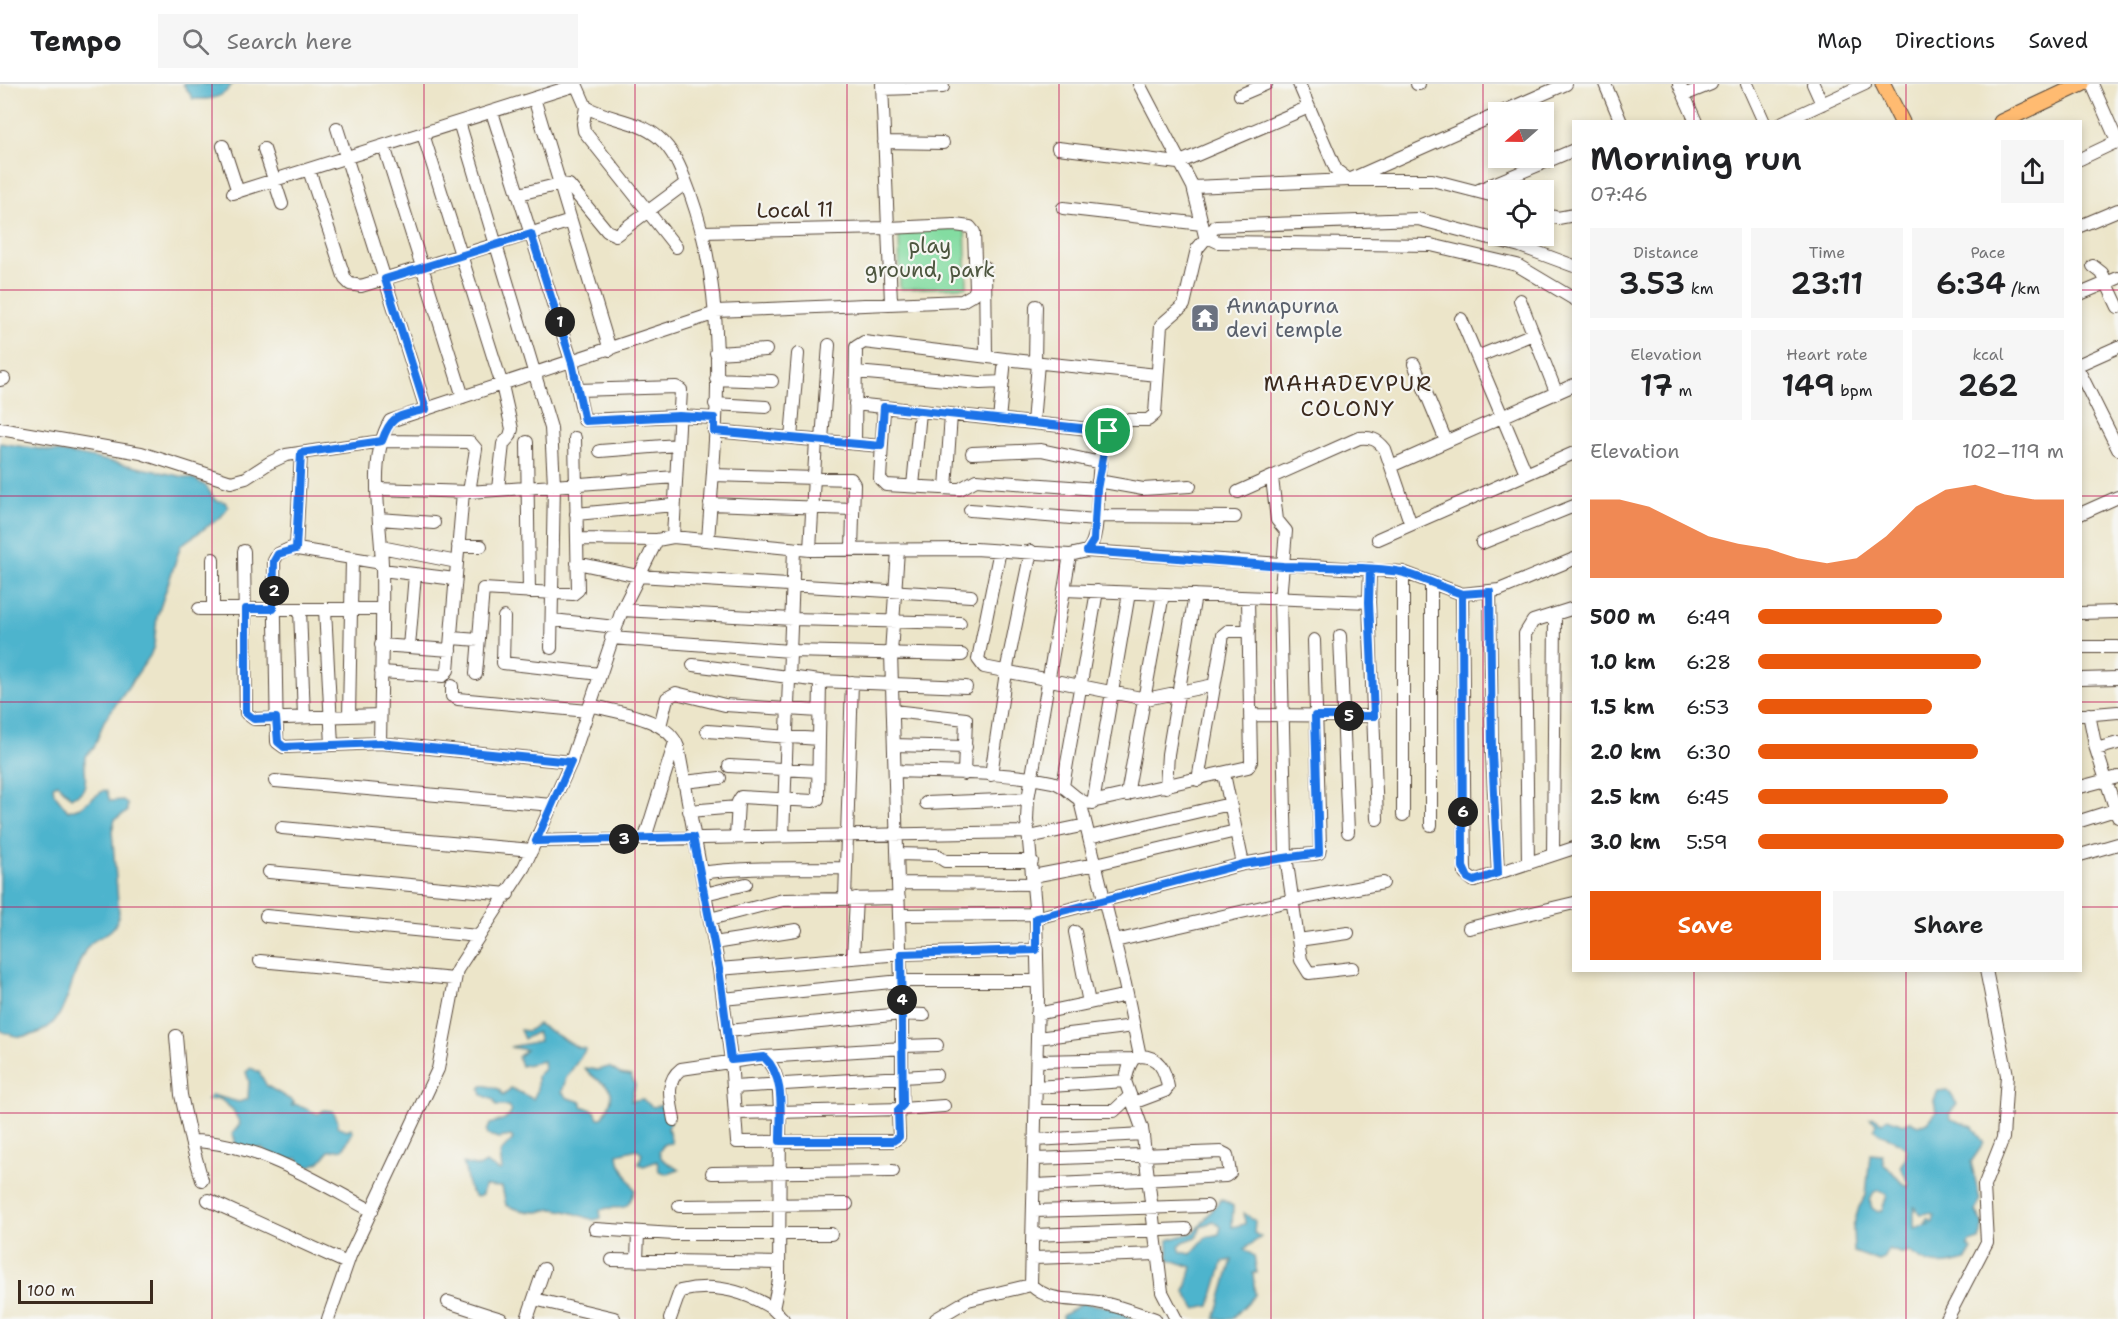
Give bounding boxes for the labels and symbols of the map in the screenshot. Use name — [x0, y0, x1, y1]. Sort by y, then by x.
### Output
north arrow — [1488, 102, 1554, 168]
street label: Local 11 — [756, 195, 834, 225]
park label: play ground, park — [865, 232, 995, 284]
place label: Annapurna devi temple — [1226, 292, 1343, 344]
temple icon: Annapurna devi temple — [1189, 302, 1221, 334]
pin: 1 — [545, 307, 575, 337]
district label: MAHADEVPUR COLONY — [1263, 369, 1433, 423]
pin — [1082, 405, 1133, 456]
pin: 2 — [259, 576, 289, 606]
pin: 5 — [1334, 701, 1364, 731]
pin: 6 — [1448, 797, 1478, 827]
pin: 3 — [609, 824, 639, 854]
pin: 4 — [887, 985, 917, 1015]
scale bar — [18, 1277, 153, 1304]

